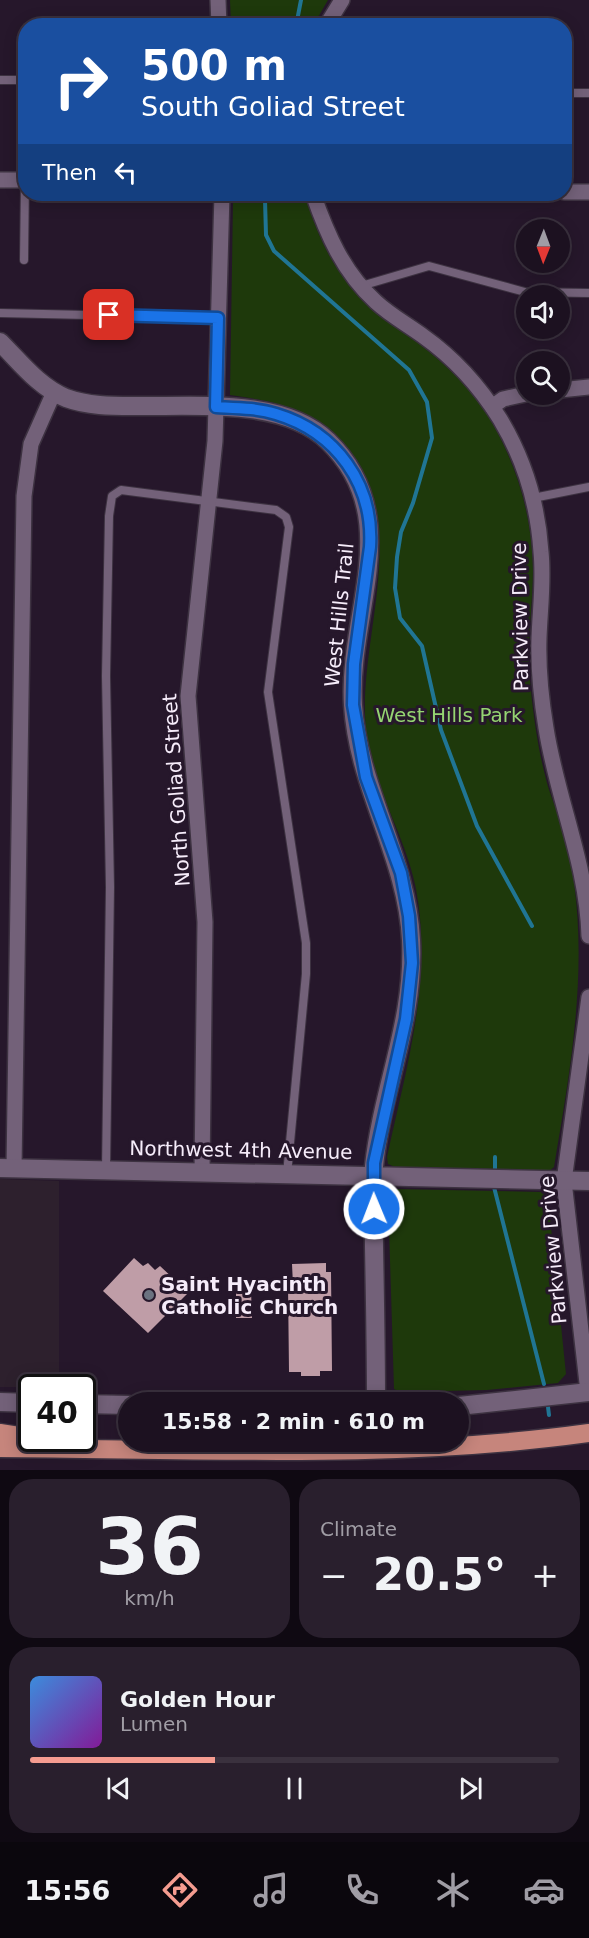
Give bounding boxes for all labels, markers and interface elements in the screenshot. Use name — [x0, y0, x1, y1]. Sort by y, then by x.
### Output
text: 500 m — [141, 41, 287, 90]
icon: right — [42, 42, 120, 120]
text: South Goliad Street — [141, 91, 405, 122]
icon: left — [109, 156, 142, 189]
text: Then — [42, 160, 97, 185]
north arrow — [516, 219, 570, 273]
map controls — [516, 219, 570, 405]
button: sound — [516, 285, 570, 339]
pin — [83, 289, 134, 340]
icon: arrive — [92, 298, 125, 331]
button: search — [516, 351, 570, 405]
street label: West Hills Trail — [319, 542, 359, 688]
street label: Parkview Drive — [507, 542, 533, 692]
street label: North Goliad Street — [157, 693, 195, 887]
park label: West Hills Park — [375, 703, 523, 727]
street label: Northwest 4th Avenue — [129, 1136, 353, 1164]
street label: Parkview Drive — [535, 1175, 571, 1325]
position arrow — [342, 1177, 406, 1241]
place label: Saint Hyacinth Catholic Church — [161, 1272, 338, 1319]
marker: Saint Hyacinth Catholic Church — [142, 1288, 156, 1302]
speed limit sign: 40 — [18, 1374, 96, 1452]
text: 15:58 · 2 min · 610 m — [162, 1409, 425, 1434]
text: 36 — [95, 1502, 204, 1592]
text: Climate — [320, 1517, 397, 1541]
text: 20.5° — [373, 1548, 506, 1601]
text: − — [320, 1556, 348, 1595]
text: + — [531, 1556, 559, 1595]
text: km/h — [124, 1586, 175, 1610]
text: Golden Hour — [120, 1687, 275, 1712]
text: Lumen — [120, 1712, 188, 1736]
icon: previous — [102, 1772, 135, 1805]
icon: pause — [278, 1772, 311, 1805]
icon: next — [454, 1772, 487, 1805]
icon: directions — [159, 1869, 201, 1911]
icon: music — [250, 1869, 292, 1911]
icon: phone — [341, 1869, 383, 1911]
icon: climate — [432, 1869, 474, 1911]
icon: car — [523, 1869, 565, 1911]
text: 15:56 — [24, 1875, 110, 1906]

